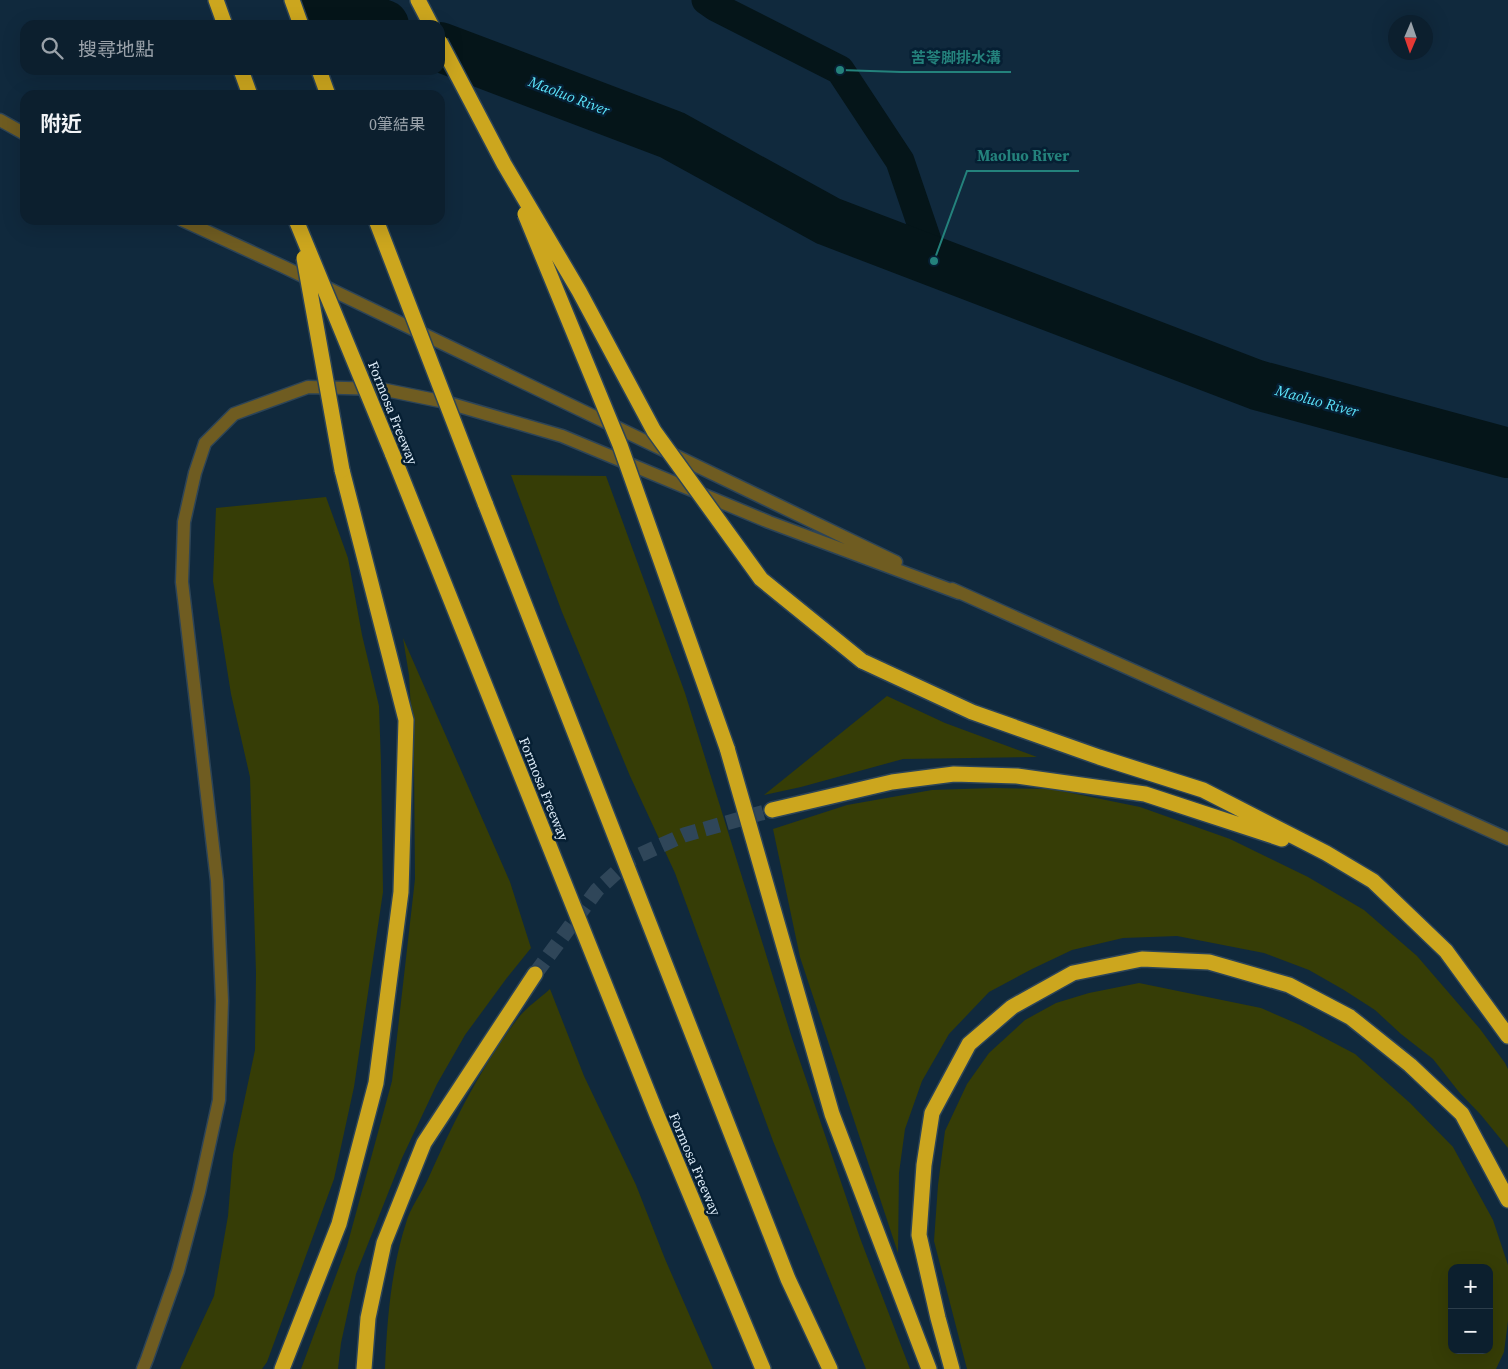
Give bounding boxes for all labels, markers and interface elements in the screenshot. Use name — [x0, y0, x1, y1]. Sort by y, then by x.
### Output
north arrow — [1388, 15, 1433, 60]
search box — [20, 20, 445, 75]
icon: search — [38, 34, 66, 62]
text: 搜尋地點 — [78, 36, 154, 62]
callout: 苦苓脚排水溝 — [901, 42, 1011, 72]
text: 苦苓脚排水溝 — [911, 47, 1001, 68]
water label: Maoluo River — [525, 70, 614, 121]
text: 附近 — [40, 109, 82, 138]
text: 0筆結果 — [369, 113, 425, 135]
callout: Maoluo River — [967, 141, 1079, 171]
text: Maoluo River — [977, 145, 1069, 166]
street label: Formosa Freeway — [363, 358, 423, 469]
water label: Maoluo River — [1272, 379, 1362, 422]
street label: Formosa Freeway — [514, 734, 574, 845]
street label: Formosa Freeway — [664, 1109, 726, 1219]
map controls — [1448, 1264, 1493, 1354]
button: + — [1448, 1264, 1493, 1309]
button: − — [1448, 1309, 1493, 1354]

